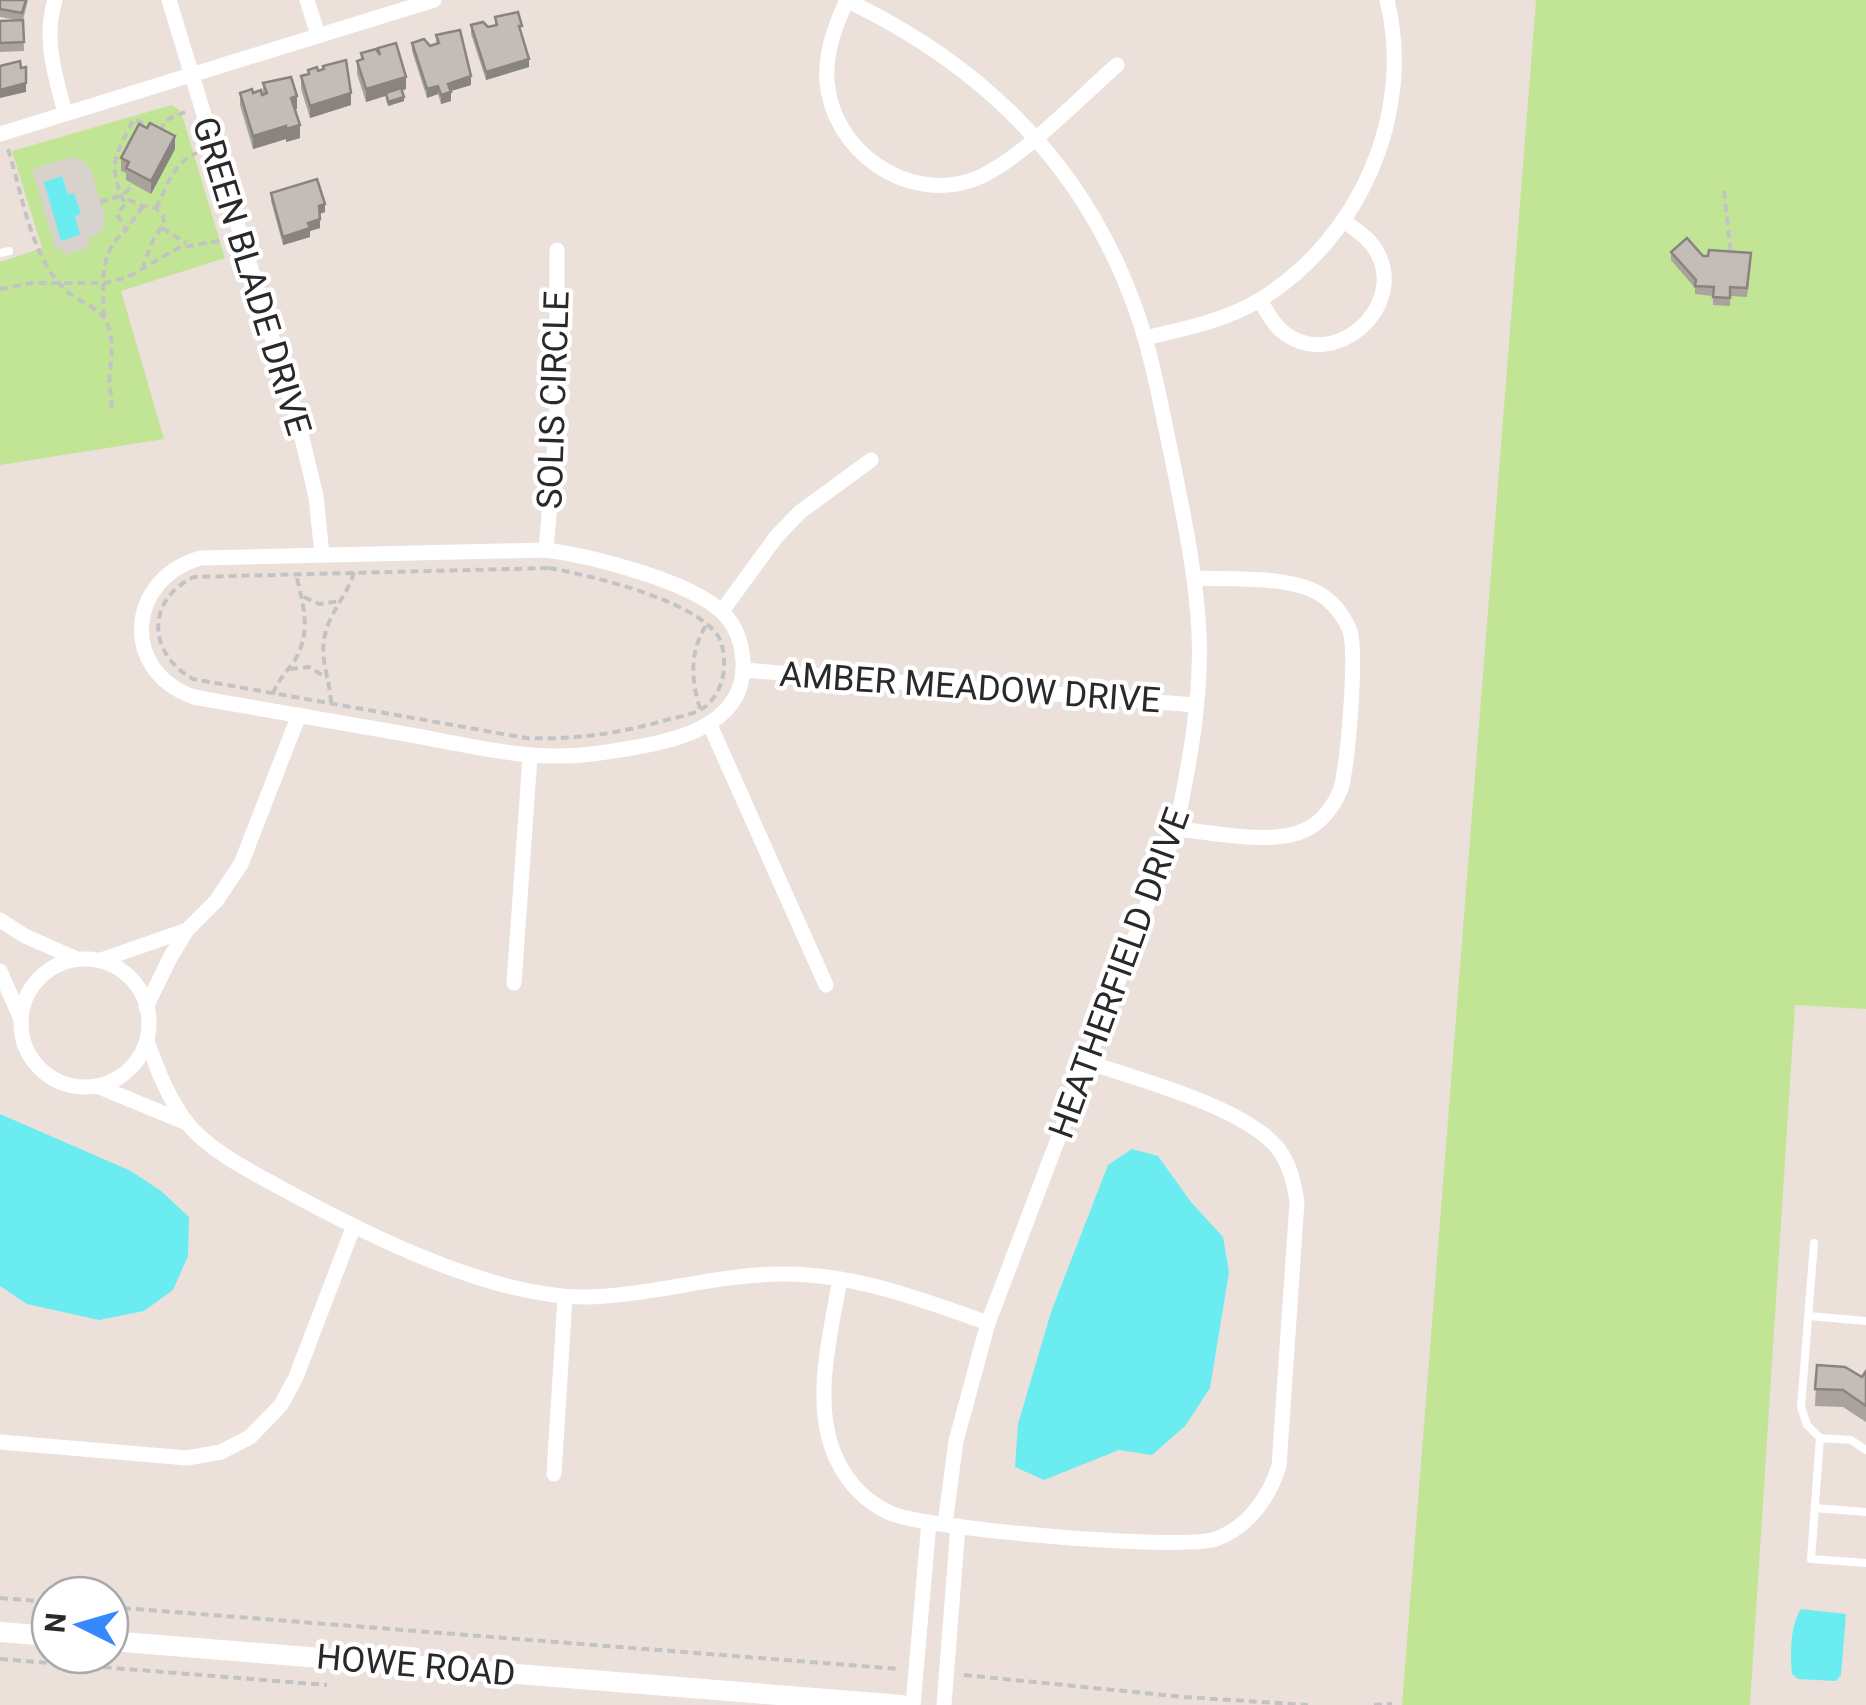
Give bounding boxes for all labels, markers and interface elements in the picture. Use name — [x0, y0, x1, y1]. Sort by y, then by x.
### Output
street label: GREEN BLADE DRIVE — [184, 112, 319, 440]
street label: SOLIS CIRCLE — [529, 290, 578, 510]
street label: AMBER MEADOW DRIVE — [778, 654, 1162, 721]
street label: HEATHERFIELD DRIVE — [1041, 803, 1198, 1144]
north arrow — [30, 1575, 130, 1675]
text: N — [38, 1612, 73, 1634]
street label: HOWE ROAD — [315, 1636, 517, 1695]

